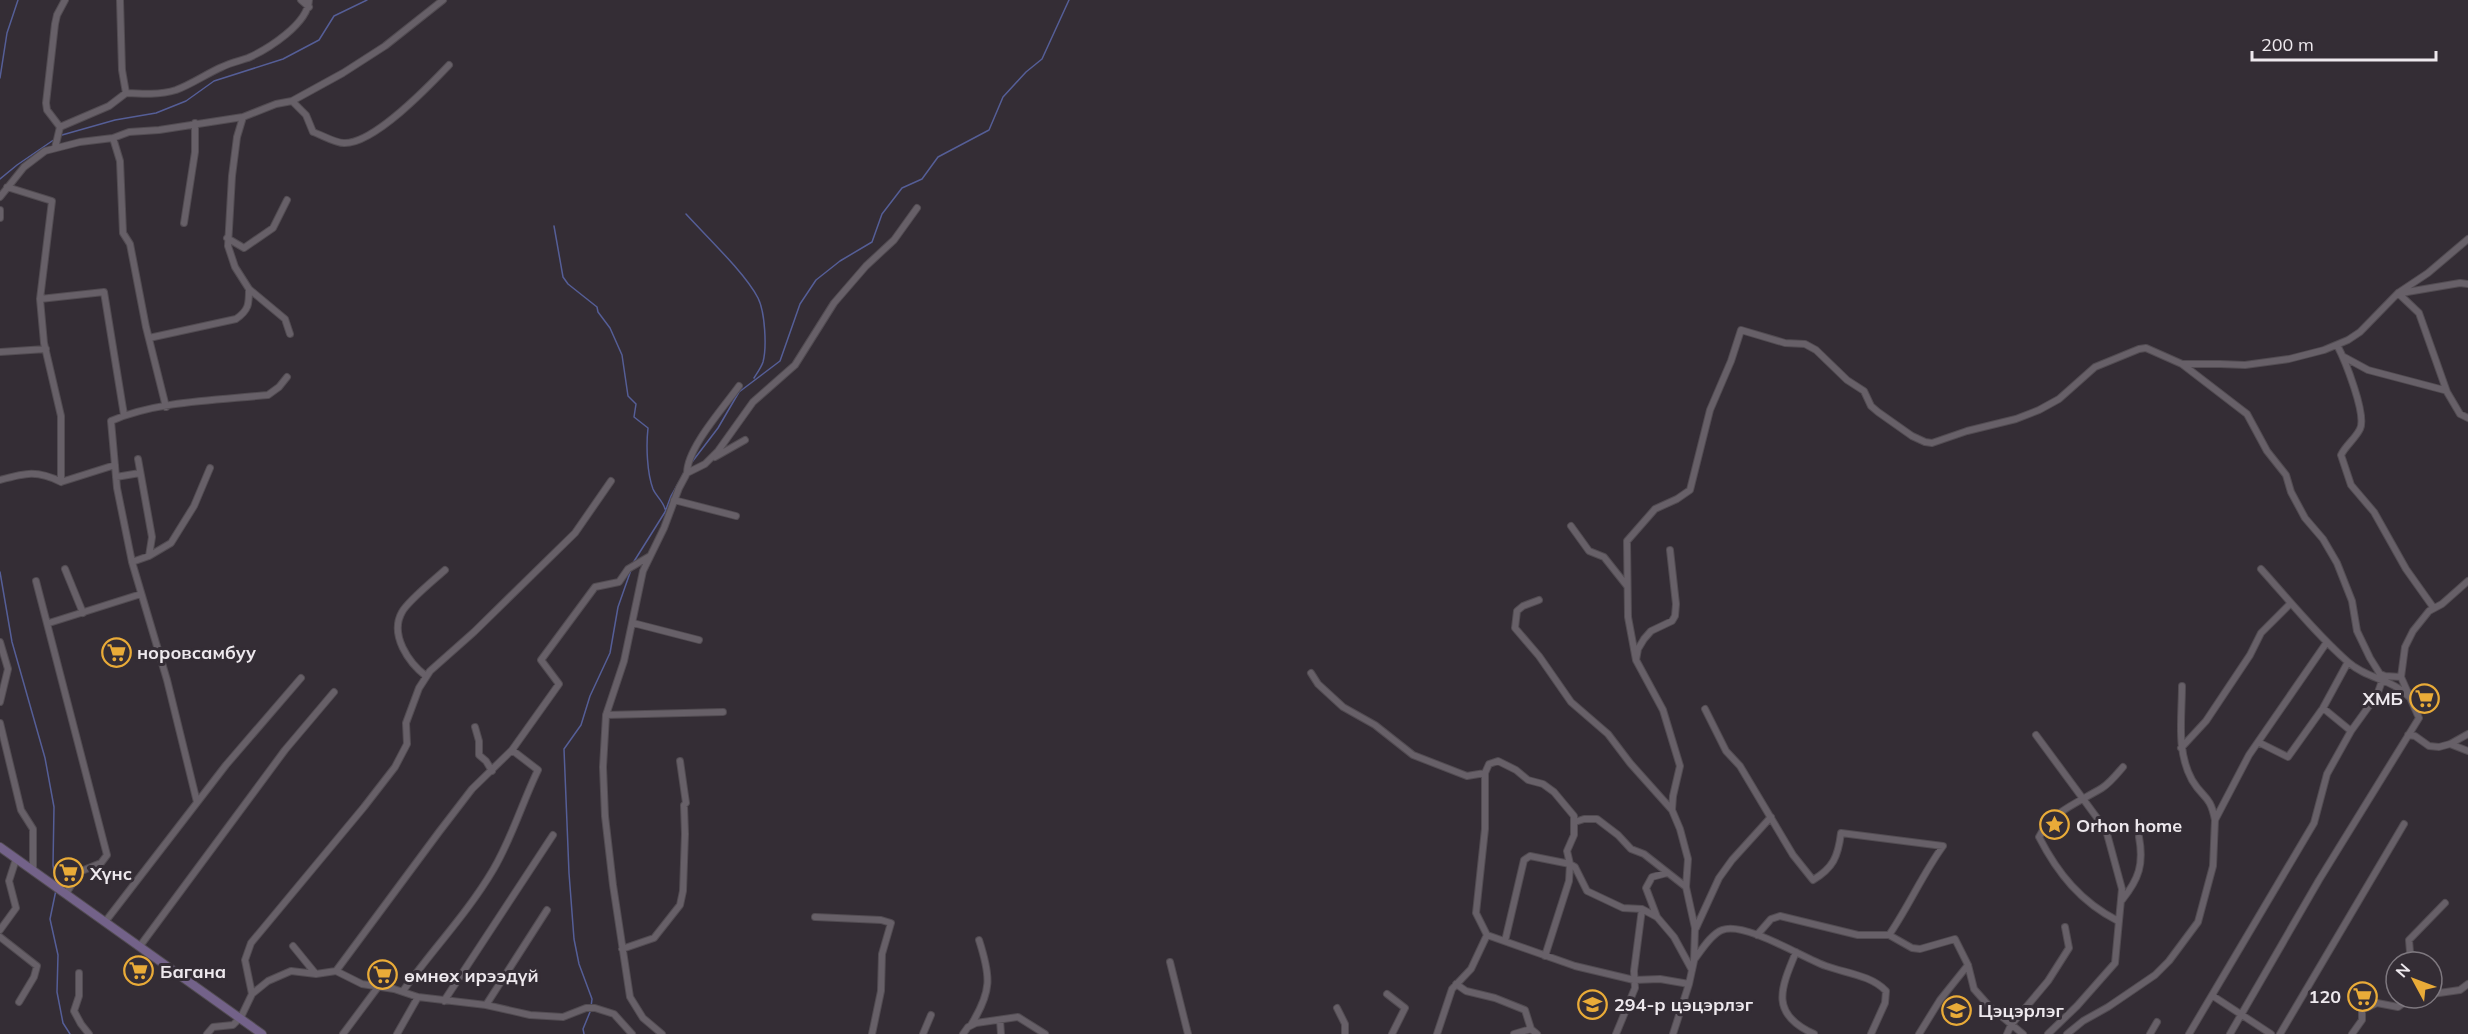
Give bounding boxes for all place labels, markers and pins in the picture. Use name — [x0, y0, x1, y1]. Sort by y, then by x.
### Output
supermarket icon: норовсамбуу — [100, 636, 132, 668]
place label: норовсамбуу — [137, 641, 256, 664]
supermarket icon: ХМБ — [2408, 682, 2440, 714]
place label: ХМБ — [2362, 687, 2403, 710]
place icon: Orhon home — [2039, 809, 2071, 841]
place label: Orhon home — [2076, 814, 2182, 837]
supermarket icon: Хүнс — [53, 857, 85, 889]
place label: Хүнс — [89, 862, 132, 885]
supermarket icon: Багана — [123, 955, 155, 987]
supermarket icon: өмнөх ирээдүй — [367, 959, 399, 991]
place label: Багана — [160, 960, 226, 983]
place label: өмнөх ирээдүй — [404, 964, 539, 987]
supermarket icon: 120 — [2346, 980, 2378, 1012]
place label: 120 — [2309, 985, 2341, 1008]
school or university icon: 294-р цэцэрлэг — [1577, 988, 1609, 1020]
place label: 294-р цэцэрлэг — [1614, 993, 1754, 1016]
school or university icon: Цэцэрлэг — [1941, 994, 1973, 1026]
place label: Цэцэрлэг — [1978, 999, 2065, 1022]

